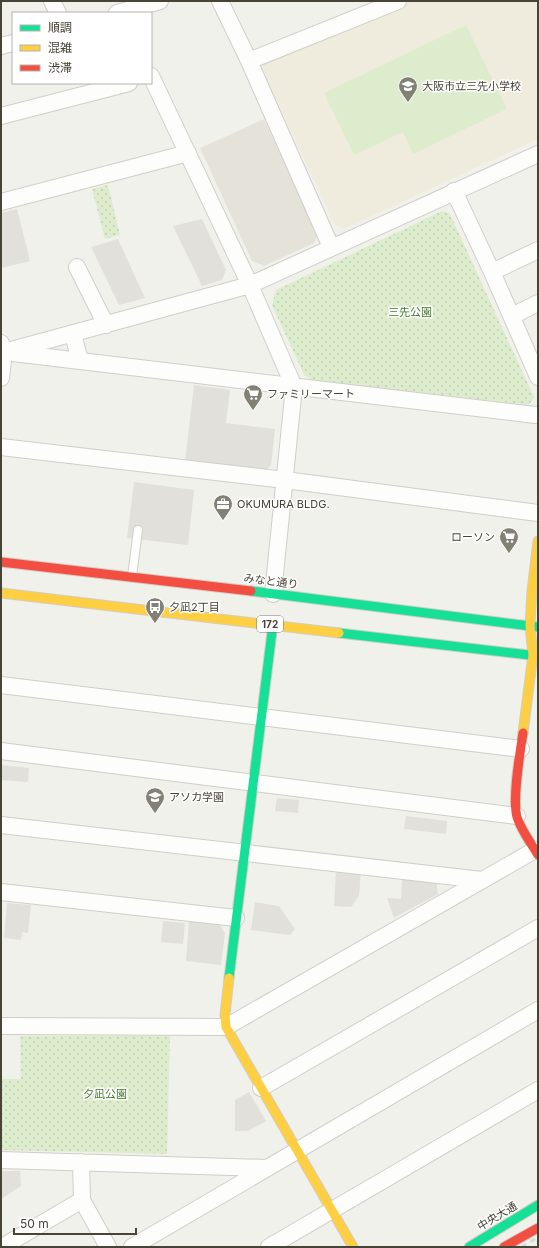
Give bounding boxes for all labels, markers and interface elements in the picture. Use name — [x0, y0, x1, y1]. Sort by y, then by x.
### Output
legend — [12, 12, 152, 84]
text: 順調 — [48, 20, 72, 35]
text: 混雑 — [48, 40, 72, 55]
text: 渋滞 — [48, 60, 72, 75]
school or university icon: 大阪市立三先小学校 — [397, 75, 419, 103]
place label: 大阪市立三先小学校 — [422, 79, 521, 93]
park label: 三先公園 — [388, 305, 432, 319]
supermarket icon: ファミリーマート — [242, 383, 264, 411]
place label: ファミリーマート — [267, 387, 355, 401]
office icon: OKUMURA BLDG. — [212, 493, 234, 521]
place label: OKUMURA BLDG. — [237, 497, 330, 511]
supermarket icon: ローソン — [498, 526, 520, 554]
place label: ローソン — [451, 530, 495, 544]
street label: みなと通り — [243, 571, 299, 591]
bus stop icon: 夕凪2丁目 — [144, 596, 166, 624]
place label: 夕凪2丁目 — [169, 600, 220, 614]
road number: 172 — [257, 616, 283, 632]
school or university icon: アソカ学園 — [144, 786, 166, 814]
place label: アソカ学園 — [169, 790, 224, 804]
park label: 夕凪公園 — [83, 1087, 127, 1101]
street label: 中央大通 — [475, 1199, 519, 1233]
scale bar — [14, 1210, 136, 1236]
text: 50 m — [20, 1216, 49, 1231]

